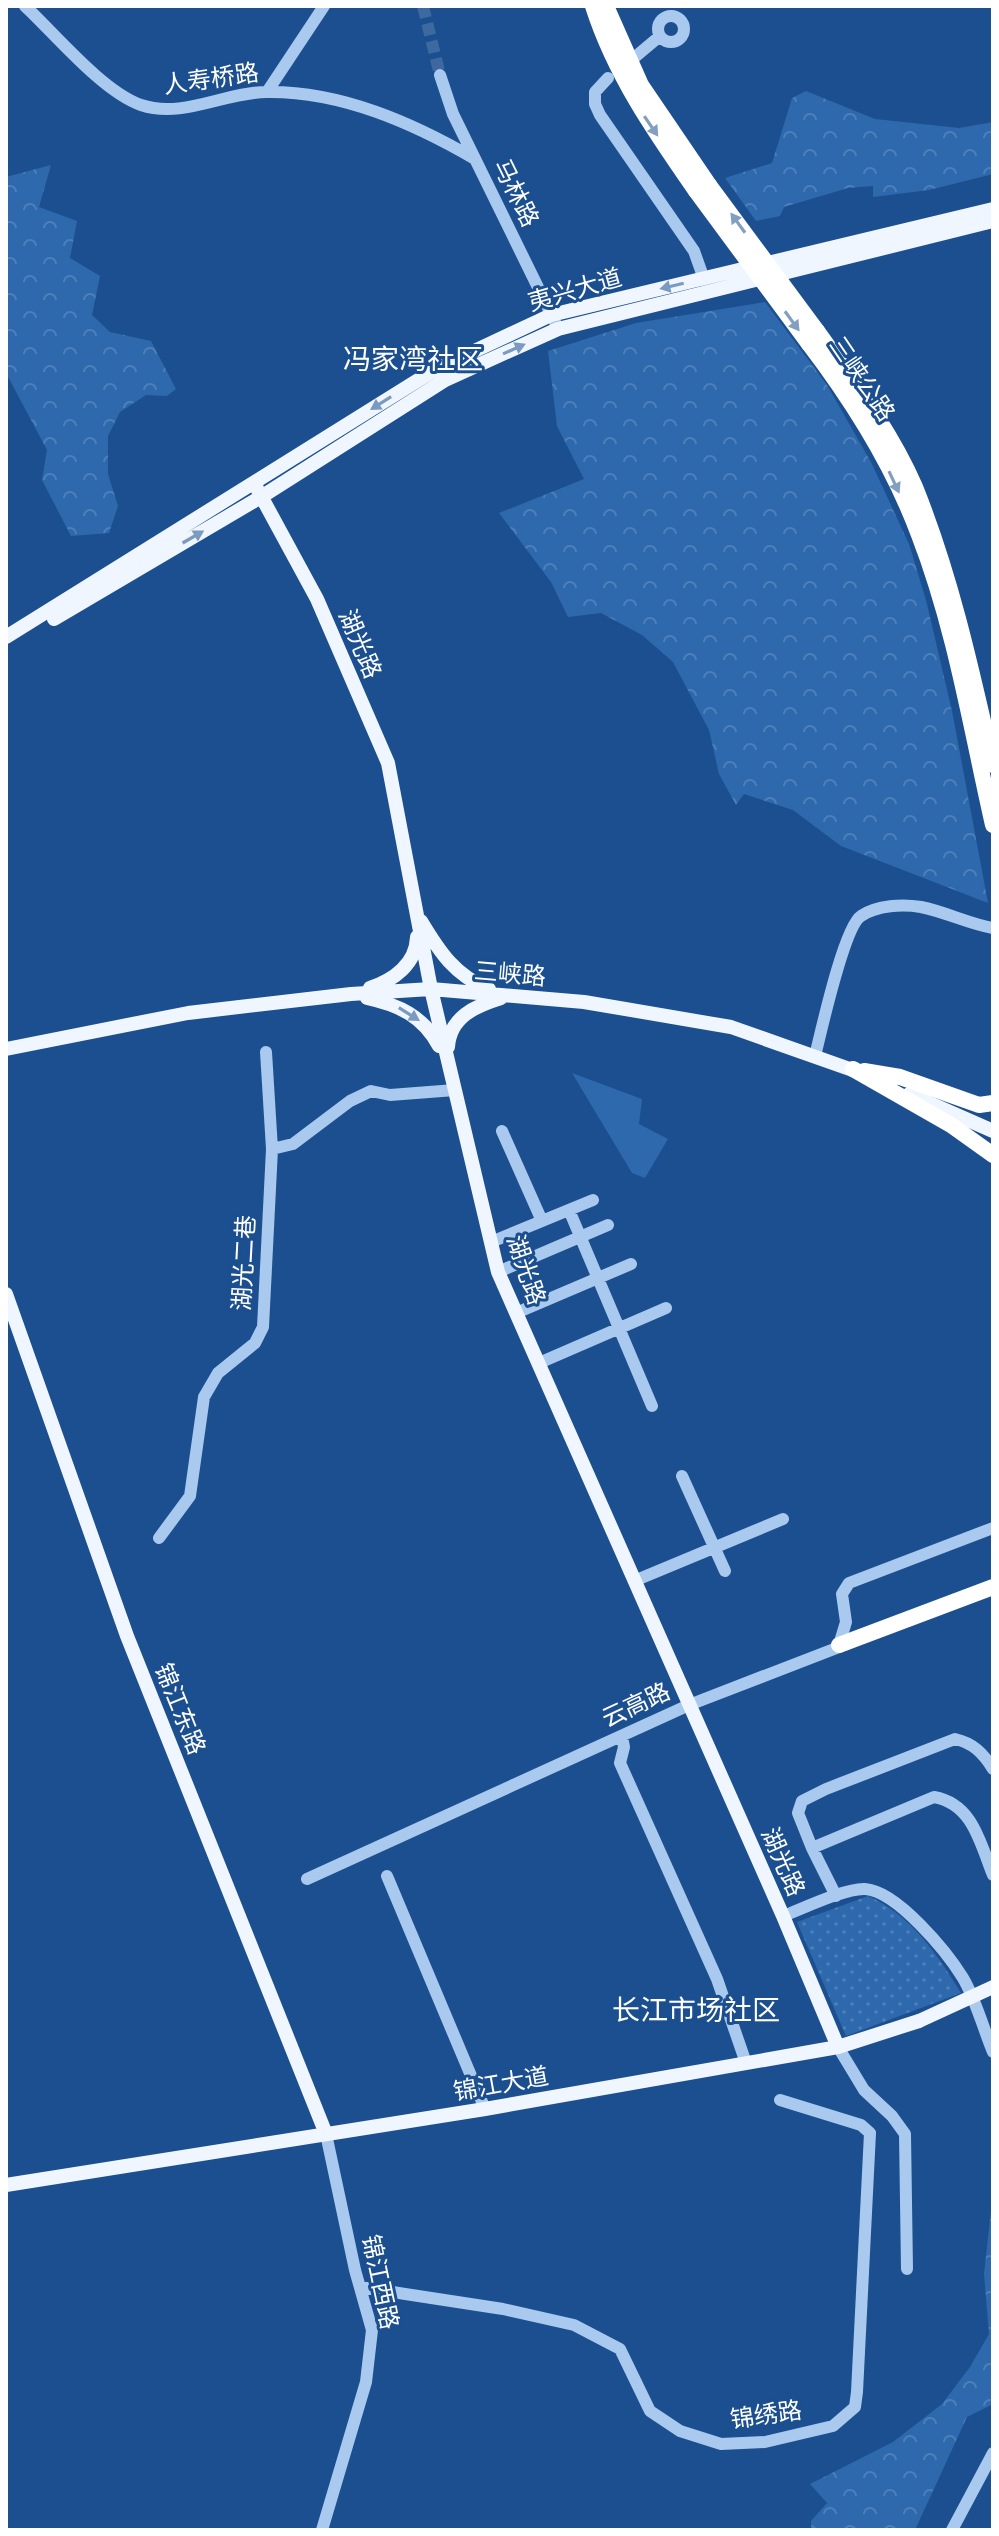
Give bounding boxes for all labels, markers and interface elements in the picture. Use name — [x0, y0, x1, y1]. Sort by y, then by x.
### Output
street label: 人寿桥路 — [162, 59, 261, 103]
one-way arrow — [644, 115, 659, 136]
street label: 马林路 — [485, 155, 543, 233]
one-way arrow — [730, 213, 746, 234]
street label: 夷兴大道 — [525, 264, 626, 320]
one-way arrow — [659, 280, 684, 293]
one-way arrow — [784, 311, 800, 332]
street label: 三峡公路 — [821, 332, 900, 428]
one-way arrow — [502, 342, 525, 355]
district label: 冯家湾社区 — [343, 344, 483, 380]
one-way arrow — [370, 396, 392, 410]
one-way arrow — [888, 470, 901, 493]
one-way arrow — [182, 530, 204, 544]
street label: 湖光路 — [330, 606, 386, 684]
street label: 三峡路 — [473, 958, 547, 994]
one-way arrow — [398, 1006, 419, 1021]
street label: 湖光二巷 — [229, 1214, 263, 1312]
street label: 湖光路 — [498, 1232, 550, 1310]
street label: 锦江东路 — [146, 1660, 210, 1760]
street label: 云高路 — [598, 1678, 676, 1736]
street label: 湖光路 — [753, 1824, 810, 1902]
district label: 长江市场社区 — [612, 1995, 780, 2031]
street label: 锦江大道 — [451, 2063, 551, 2109]
street label: 锦江西路 — [353, 2232, 403, 2332]
street label: 锦绣路 — [729, 2397, 804, 2437]

